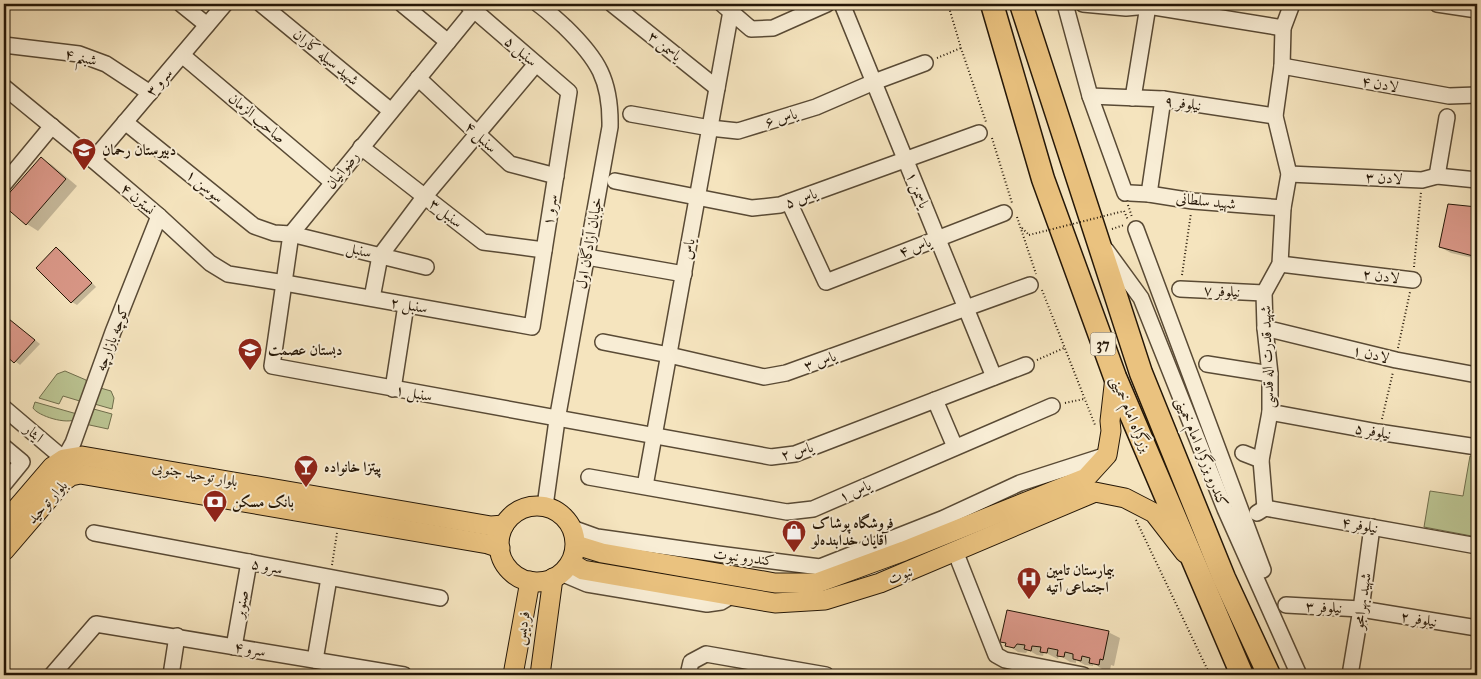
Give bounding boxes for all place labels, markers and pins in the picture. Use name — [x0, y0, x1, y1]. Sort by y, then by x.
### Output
school or university icon: دبیرستان رحمان — [71, 137, 97, 171]
place label: دبیرستان رحمان — [102, 141, 176, 159]
school or university icon: دبستان عصمت — [237, 337, 263, 371]
place label: دبستان عصمت — [268, 341, 343, 359]
bar icon: پیتزا خانواده — [293, 454, 319, 488]
place label: پیتزا خانواده — [324, 458, 382, 478]
bank icon: بانک مسکن — [202, 489, 228, 523]
place label: بانک مسکن — [232, 493, 294, 513]
place label: فروشگاه پوشاک آقایان خدابنده‌لو — [810, 513, 894, 549]
shop icon: فروشگاه پوشاک آقایان خدابنده‌لو — [781, 519, 807, 553]
place label: بیمارستان تامین اجتماعی آتیه — [1046, 561, 1115, 596]
hospital icon: بیمارستان تامین اجتماعی آتیه — [1016, 566, 1042, 600]

